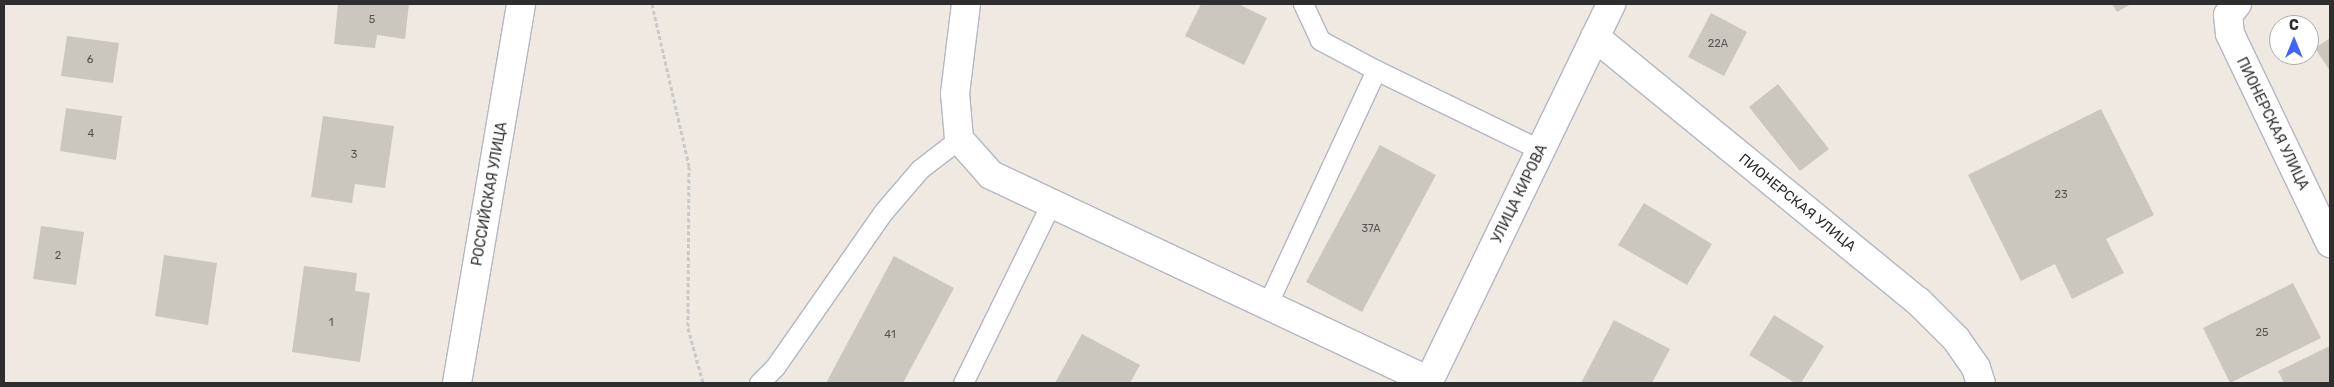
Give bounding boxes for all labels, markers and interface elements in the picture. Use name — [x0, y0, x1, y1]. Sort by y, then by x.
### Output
house number: 5 — [369, 13, 375, 27]
north arrow — [2269, 15, 2319, 65]
text: С — [2289, 17, 2299, 34]
house number: 22А — [1708, 37, 1728, 51]
house number: 6 — [87, 53, 93, 67]
street label: ПИОНЕРСКАЯ УЛИЦА — [2233, 55, 2311, 193]
street label: РОССИЙСКАЯ УЛИЦА — [469, 121, 511, 267]
house number: 4 — [88, 127, 94, 141]
street label: УЛИЦА КИРОВА — [1489, 142, 1551, 246]
house number: 3 — [351, 148, 357, 162]
street label: ПИОНЕРСКАЯ УЛИЦА — [1735, 151, 1859, 255]
house number: 23 — [2054, 188, 2068, 202]
house number: 37A — [1361, 222, 1381, 236]
house number: 2 — [55, 249, 61, 263]
house number: 1 — [329, 316, 333, 330]
house number: 25 — [2256, 326, 2268, 340]
house number: 41 — [884, 328, 896, 342]

